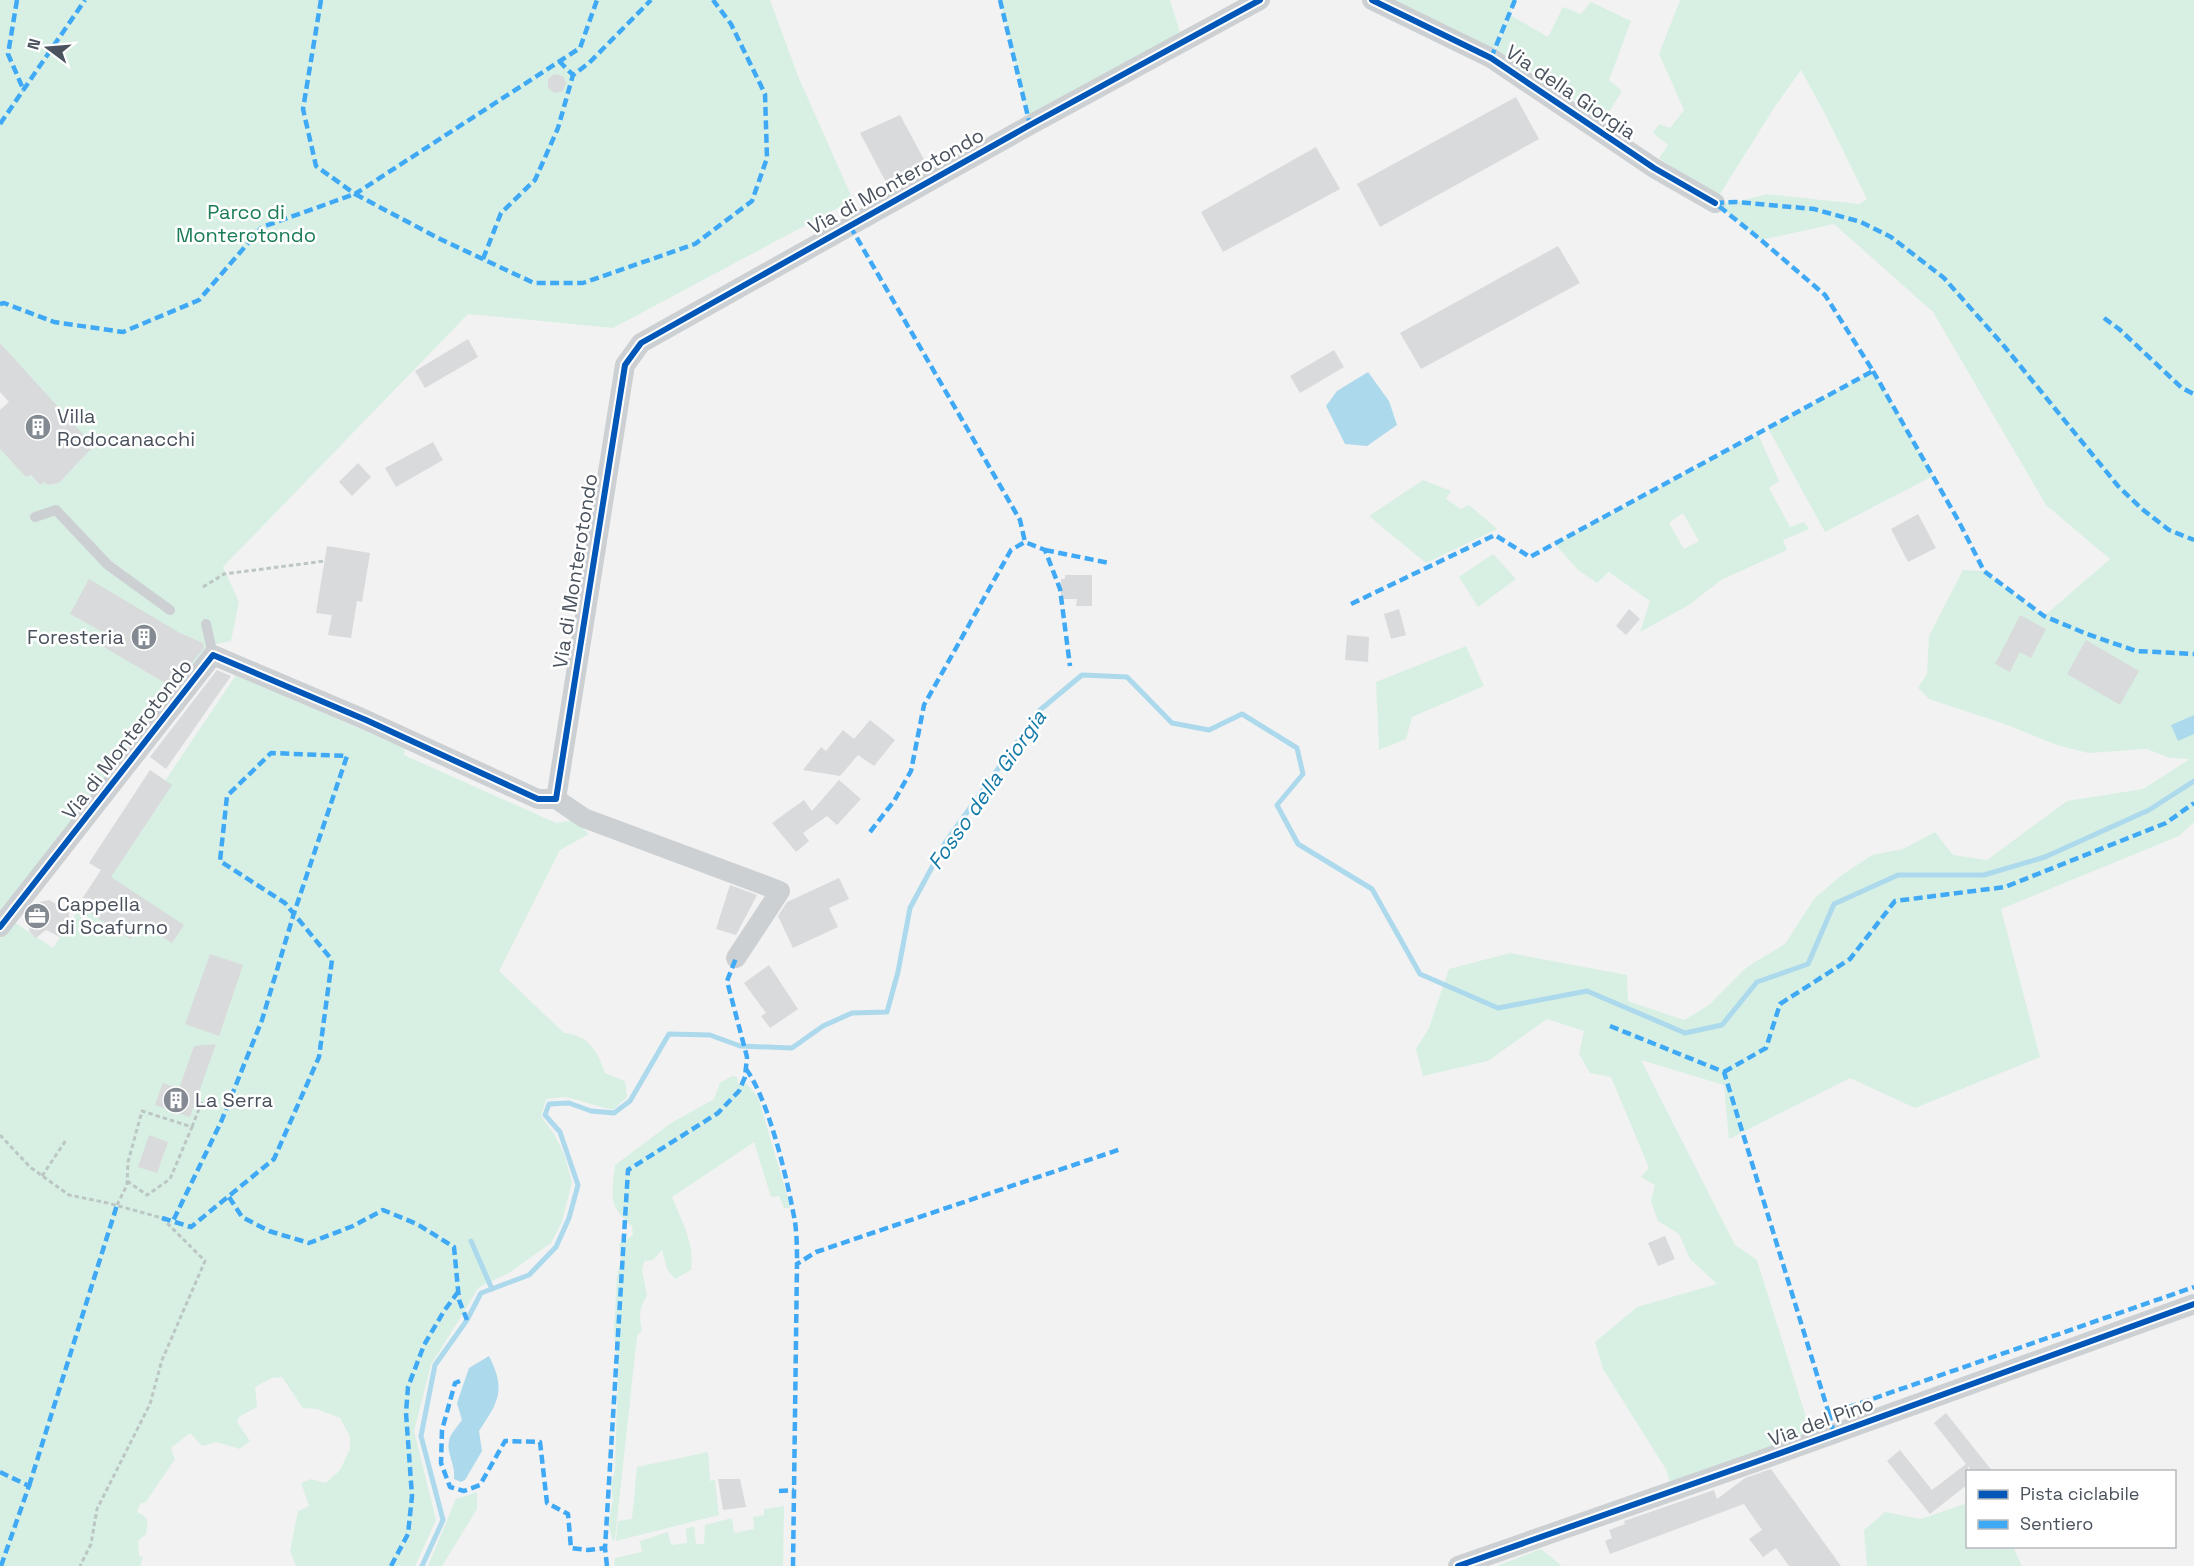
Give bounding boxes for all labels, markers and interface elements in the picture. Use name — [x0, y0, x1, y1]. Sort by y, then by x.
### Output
north arrow — [18, 18, 78, 78]
text: N — [22, 36, 46, 52]
street label: Via della Giorgia — [1501, 39, 1641, 145]
street label: Via di Monterotondo — [804, 122, 988, 240]
park label: Parco di Monterotondo — [176, 199, 316, 248]
place label: Villa Rodocanacchi — [57, 403, 195, 452]
building icon: Villa Rodocanacchi — [23, 412, 53, 442]
street label: Via di Monterotondo — [547, 472, 603, 670]
building icon: Foresteria — [129, 622, 159, 652]
place label: Foresteria — [27, 624, 124, 650]
street label: Via di Monterotondo — [56, 653, 198, 825]
water label: Fosso della Giorgia — [921, 704, 1052, 875]
place label: Cappella di Scafurno — [57, 891, 168, 940]
office icon: Cappella di Scafurno — [22, 901, 52, 931]
building icon: La Serra — [161, 1085, 191, 1115]
place label: La Serra — [195, 1087, 273, 1113]
street label: Via del Pino — [1765, 1390, 1877, 1452]
legend — [1966, 1470, 2176, 1548]
text: Pista ciclabile — [2020, 1482, 2139, 1505]
text: Sentiero — [2020, 1512, 2093, 1535]

